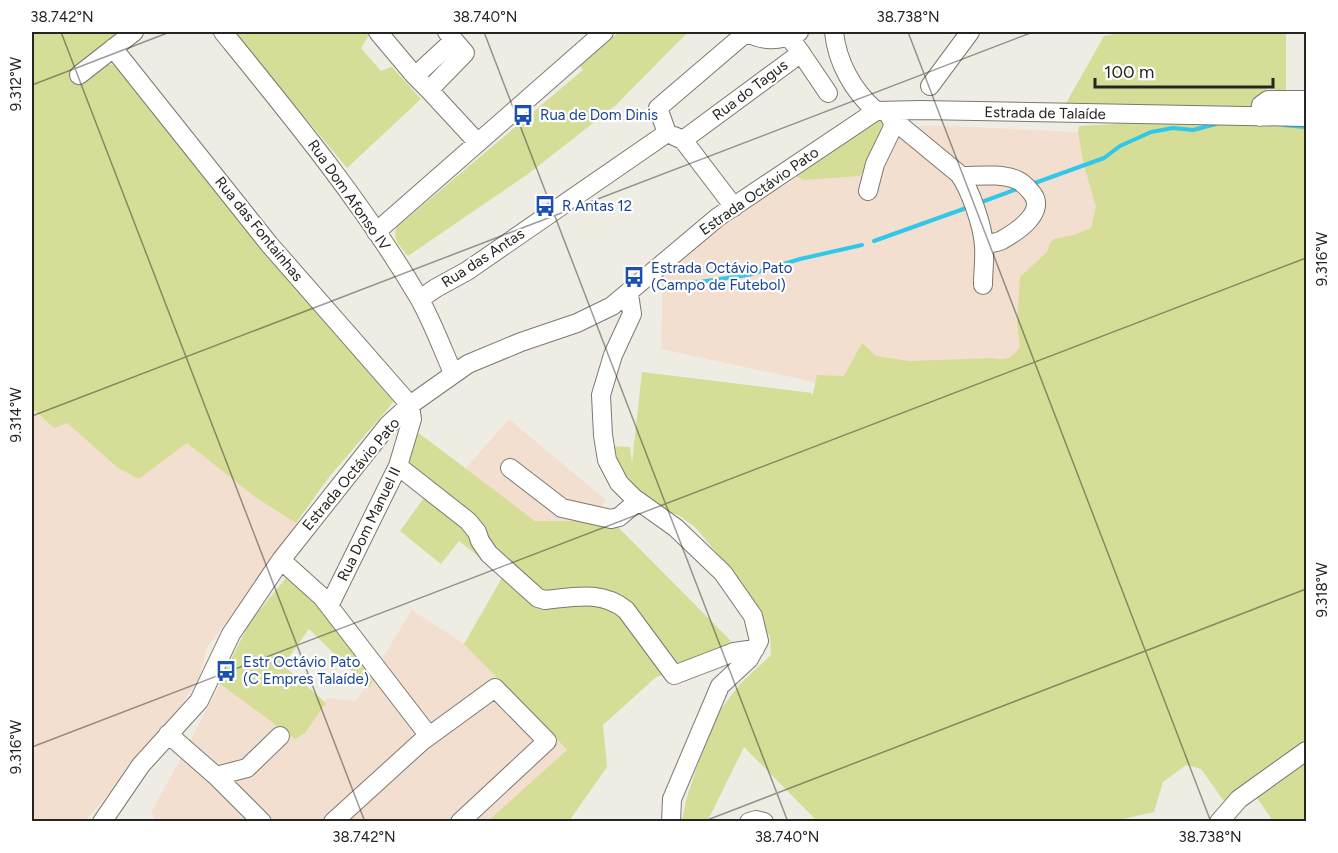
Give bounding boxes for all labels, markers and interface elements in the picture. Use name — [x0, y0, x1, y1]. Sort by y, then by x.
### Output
text: 38.742°N — [30, 8, 94, 26]
text: 38.740°N — [453, 8, 517, 26]
text: 38.738°N — [876, 8, 940, 26]
scale bar — [1095, 51, 1274, 89]
text: 9.312°W — [7, 56, 25, 111]
street label: Rua do Tagus — [709, 56, 791, 124]
text: 100 m — [1104, 61, 1154, 83]
bus stop icon: Rua de Dom Dinis — [511, 103, 535, 127]
street label: Estrada de Talaíde — [984, 103, 1106, 123]
place label: Rua de Dom Dinis — [540, 106, 658, 124]
street label: Rua Dom Afonso IV — [304, 136, 394, 254]
street label: Estrada Octávio Pato — [696, 143, 822, 239]
street label: Rua das Fontainhas — [211, 173, 307, 285]
bus stop icon: R Antas 12 — [533, 194, 557, 218]
place label: R Antas 12 — [562, 197, 632, 215]
street label: Rua das Antas — [438, 225, 528, 291]
text: 9.316°W — [1313, 231, 1331, 286]
place label: Estrada Octávio Pato (Campo de Futebol) — [651, 259, 793, 294]
bus stop icon: Estrada Octávio Pato (Campo de Futebol) — [622, 265, 646, 289]
text: 9.314°W — [7, 387, 25, 443]
street label: Estrada Octávio Pato — [299, 414, 404, 534]
street label: Rua Dom Manuel II — [334, 464, 404, 584]
text: 9.318°W — [1313, 562, 1331, 618]
place label: Estr Octávio Pato (C Empres Talaíde) — [243, 653, 369, 688]
bus stop icon: Estr Octávio Pato (C Empres Talaíde) — [214, 659, 238, 683]
text: 9.316°W — [7, 719, 25, 774]
text: 38.742°N — [332, 828, 396, 846]
text: 38.740°N — [755, 828, 819, 846]
text: 38.738°N — [1178, 828, 1242, 846]

